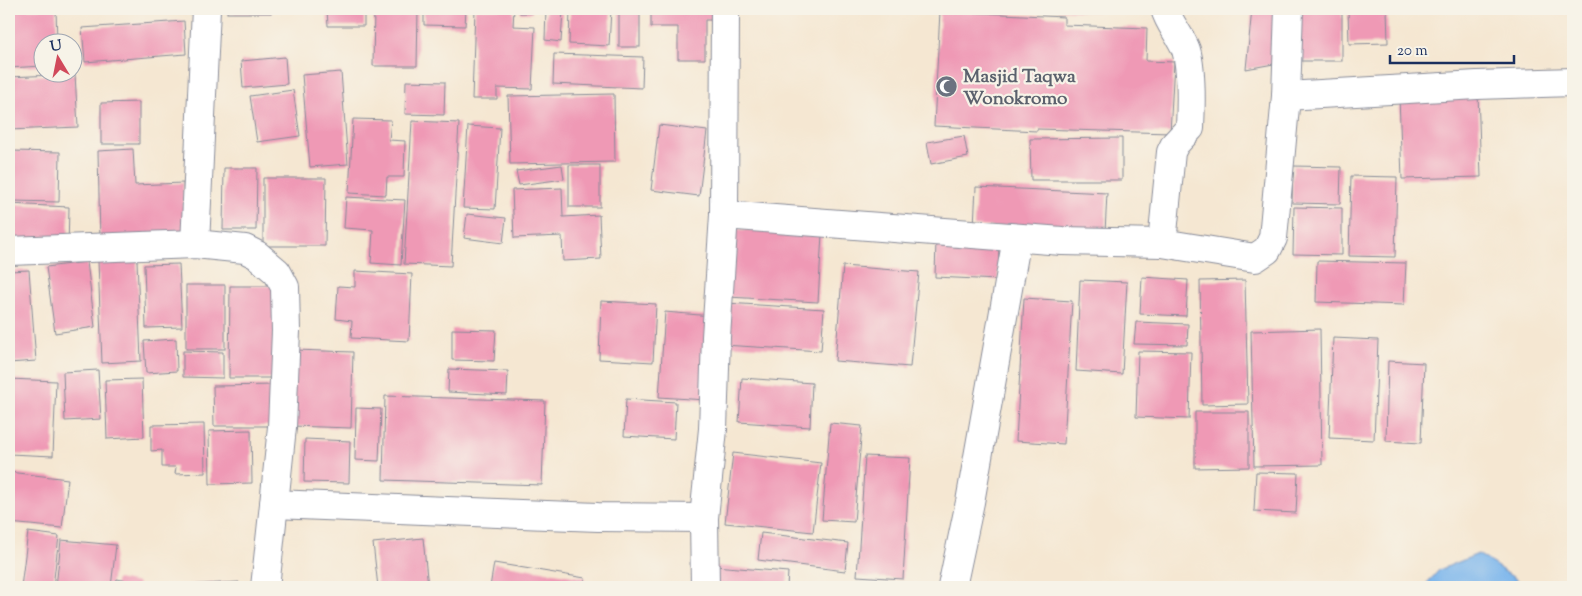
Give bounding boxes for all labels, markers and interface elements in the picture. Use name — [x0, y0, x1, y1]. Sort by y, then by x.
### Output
north arrow — [32, 32, 82, 82]
scale bar — [1390, 32, 1513, 64]
text: U — [49, 36, 64, 58]
text: 20 m — [1397, 41, 1428, 62]
place label: Masjid Taqwa Wonokromo — [963, 64, 1076, 113]
mosque icon: Masjid Taqwa Wonokromo — [935, 74, 959, 98]

